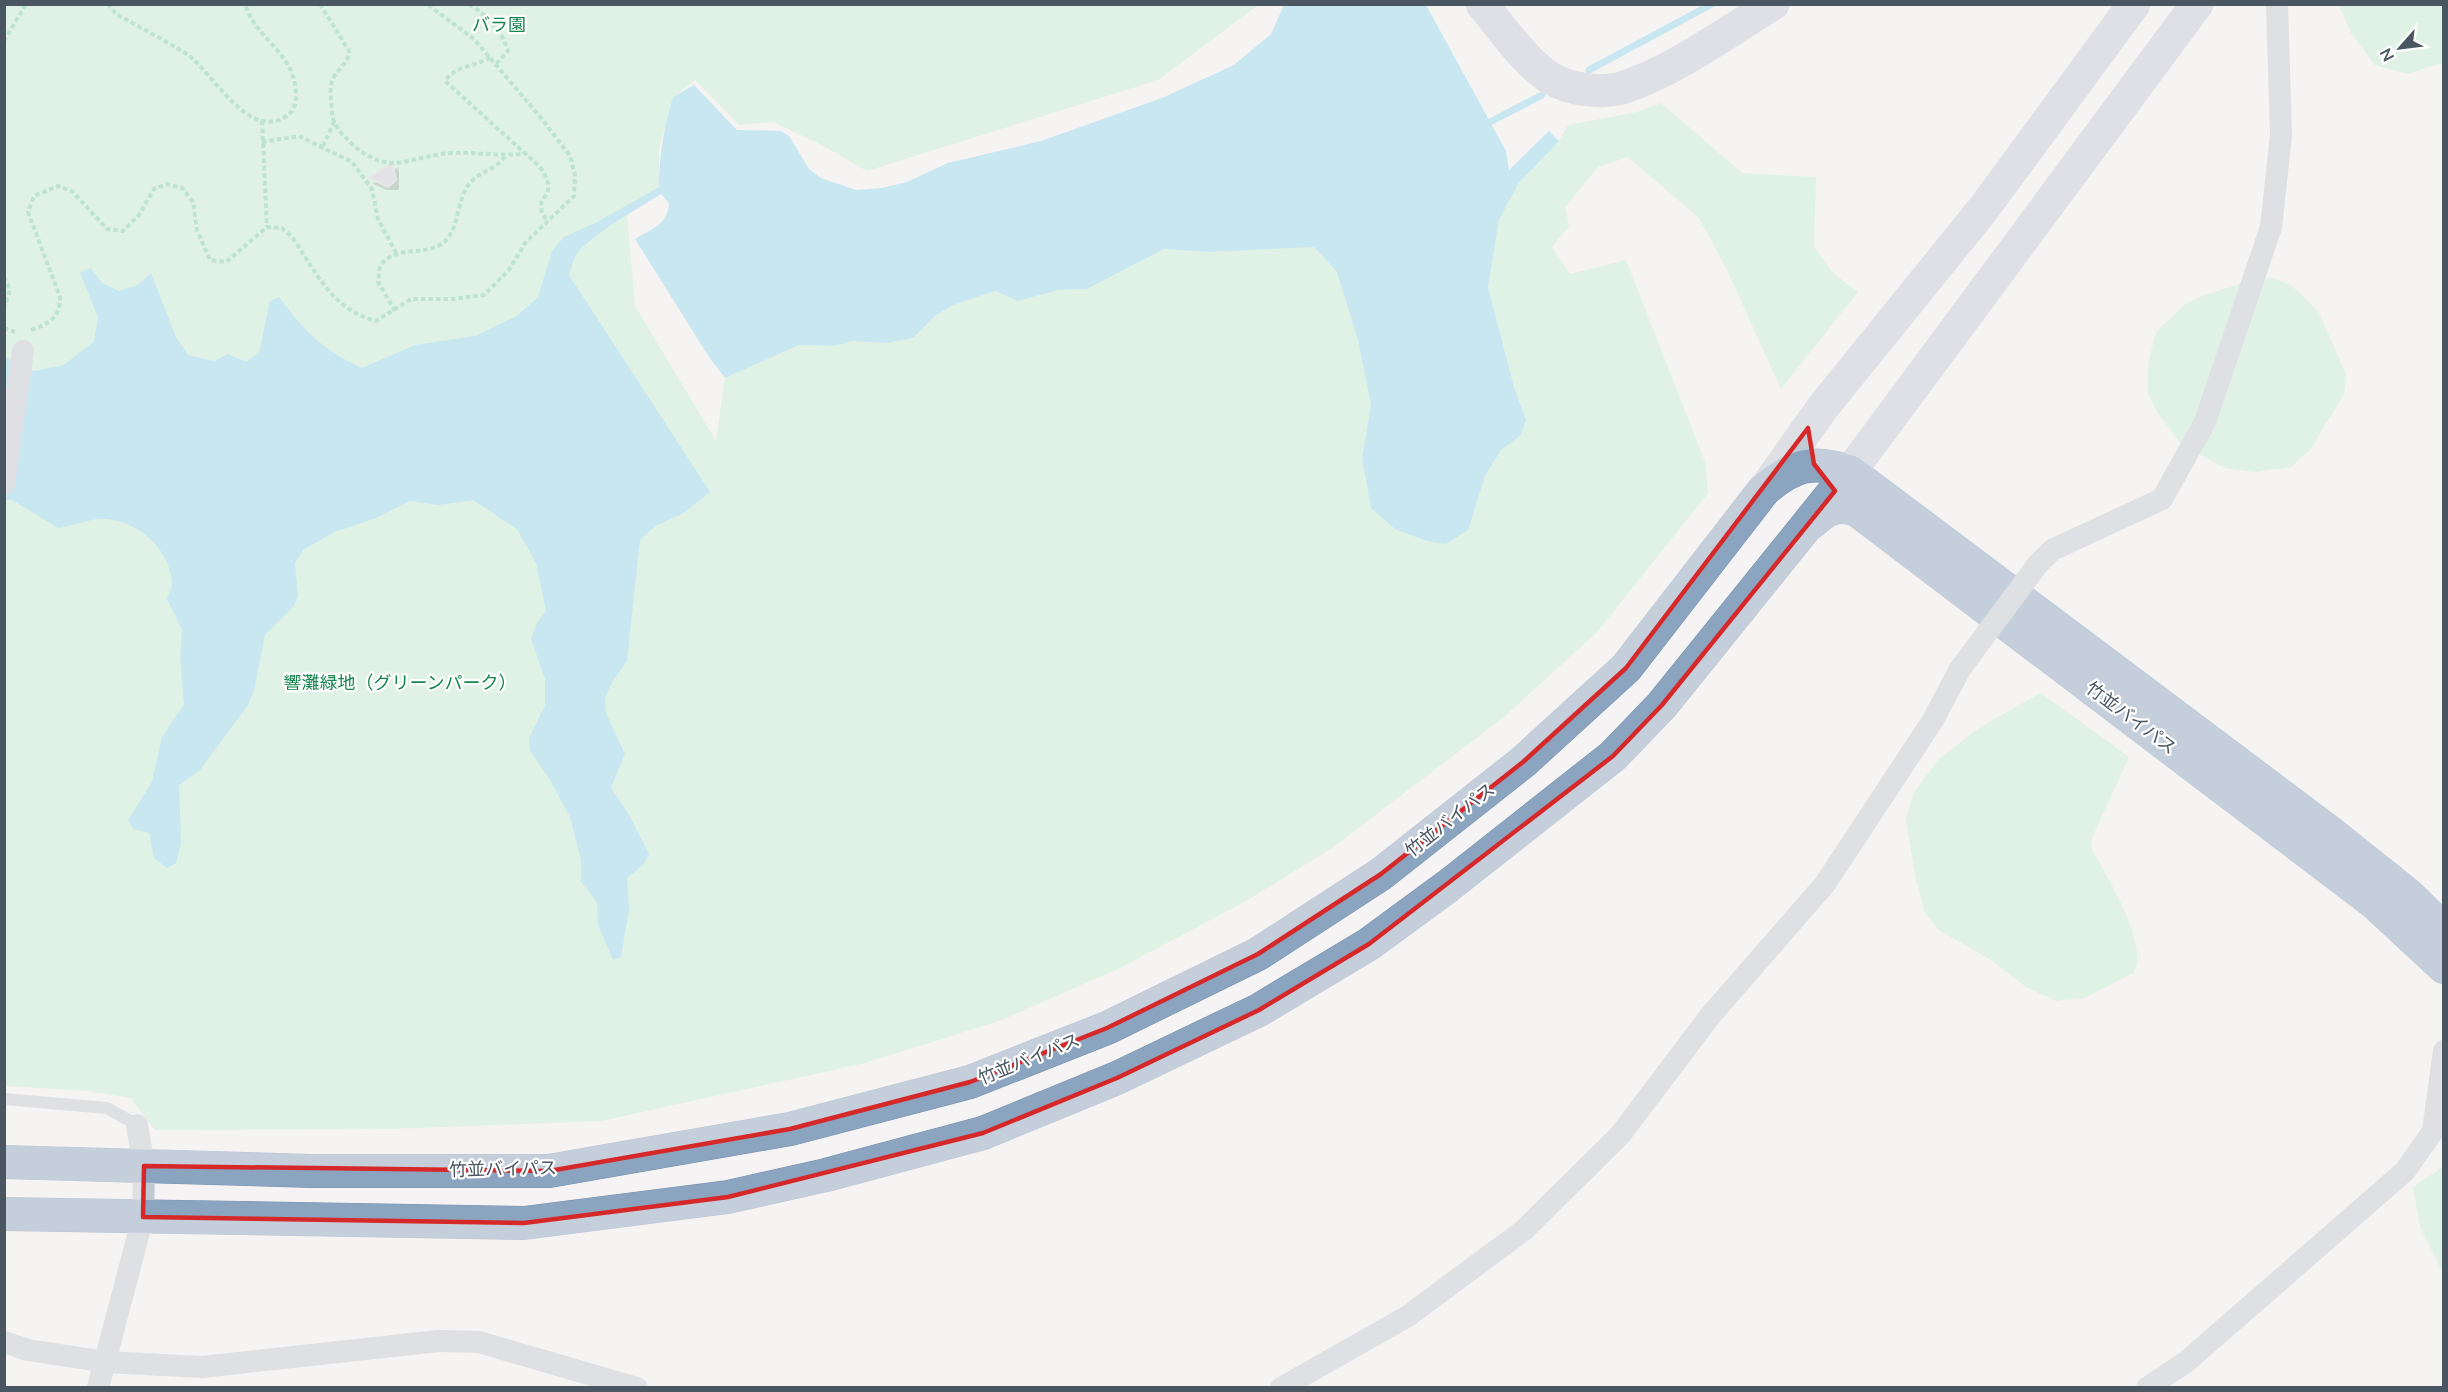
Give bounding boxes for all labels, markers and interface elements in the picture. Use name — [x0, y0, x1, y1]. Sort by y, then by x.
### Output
park label: バラ園 — [472, 13, 526, 37]
north arrow — [2370, 18, 2430, 78]
text: N — [2375, 44, 2400, 65]
park label: 響灘緑地（グリーンパーク） — [283, 671, 517, 695]
street label: 竹並バイパス — [2081, 676, 2181, 760]
street label: 竹並バイパス — [1400, 777, 1500, 863]
street label: 竹並バイパス — [975, 1028, 1083, 1090]
street label: 竹並バイパス — [449, 1156, 557, 1182]

